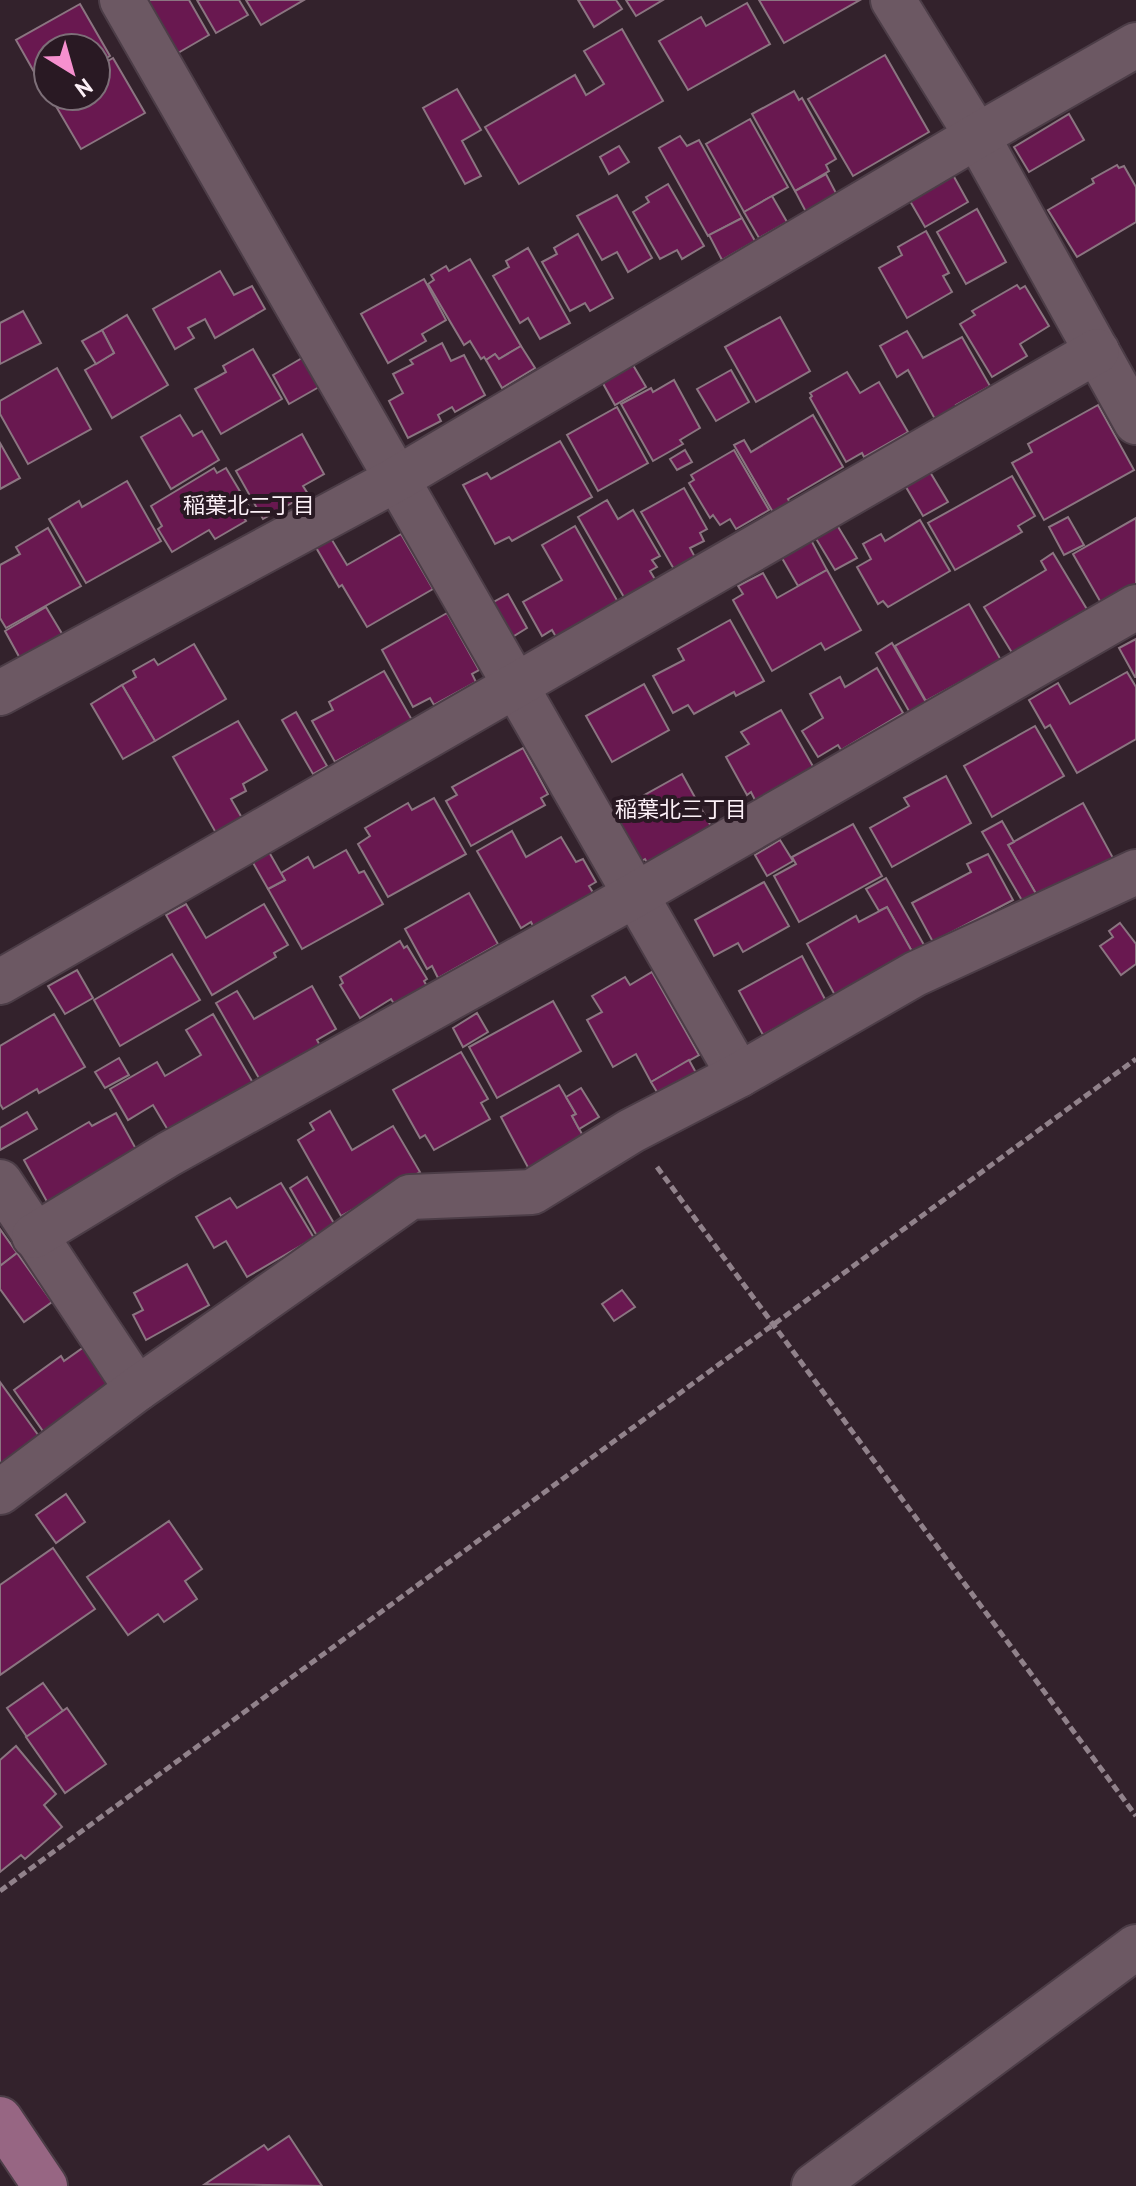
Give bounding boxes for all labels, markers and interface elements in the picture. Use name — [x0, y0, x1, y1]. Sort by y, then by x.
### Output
north arrow — [32, 32, 112, 112]
text: N — [70, 72, 98, 104]
district label: 稲葉北二丁目 — [183, 491, 315, 519]
district label: 稲葉北三丁目 — [615, 795, 747, 823]

